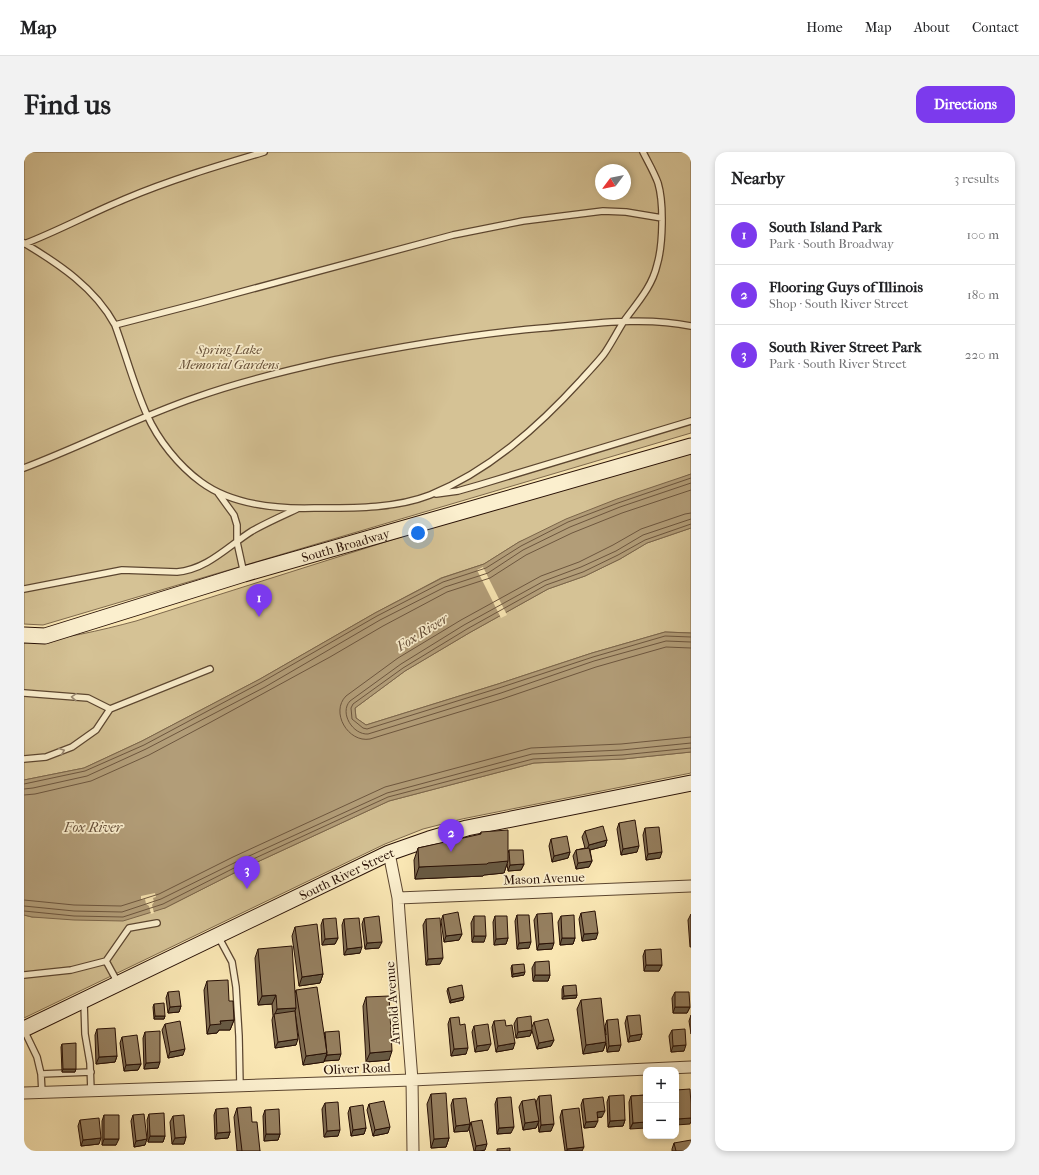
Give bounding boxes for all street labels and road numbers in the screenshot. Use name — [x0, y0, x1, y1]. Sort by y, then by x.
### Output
street label: South Broadway — [300, 525, 392, 565]
street label: South River Street — [297, 845, 396, 903]
street label: Mason Avenue — [503, 870, 586, 887]
street label: Arnold Avenue — [382, 960, 403, 1046]
street label: Oliver Road — [323, 1060, 392, 1077]

